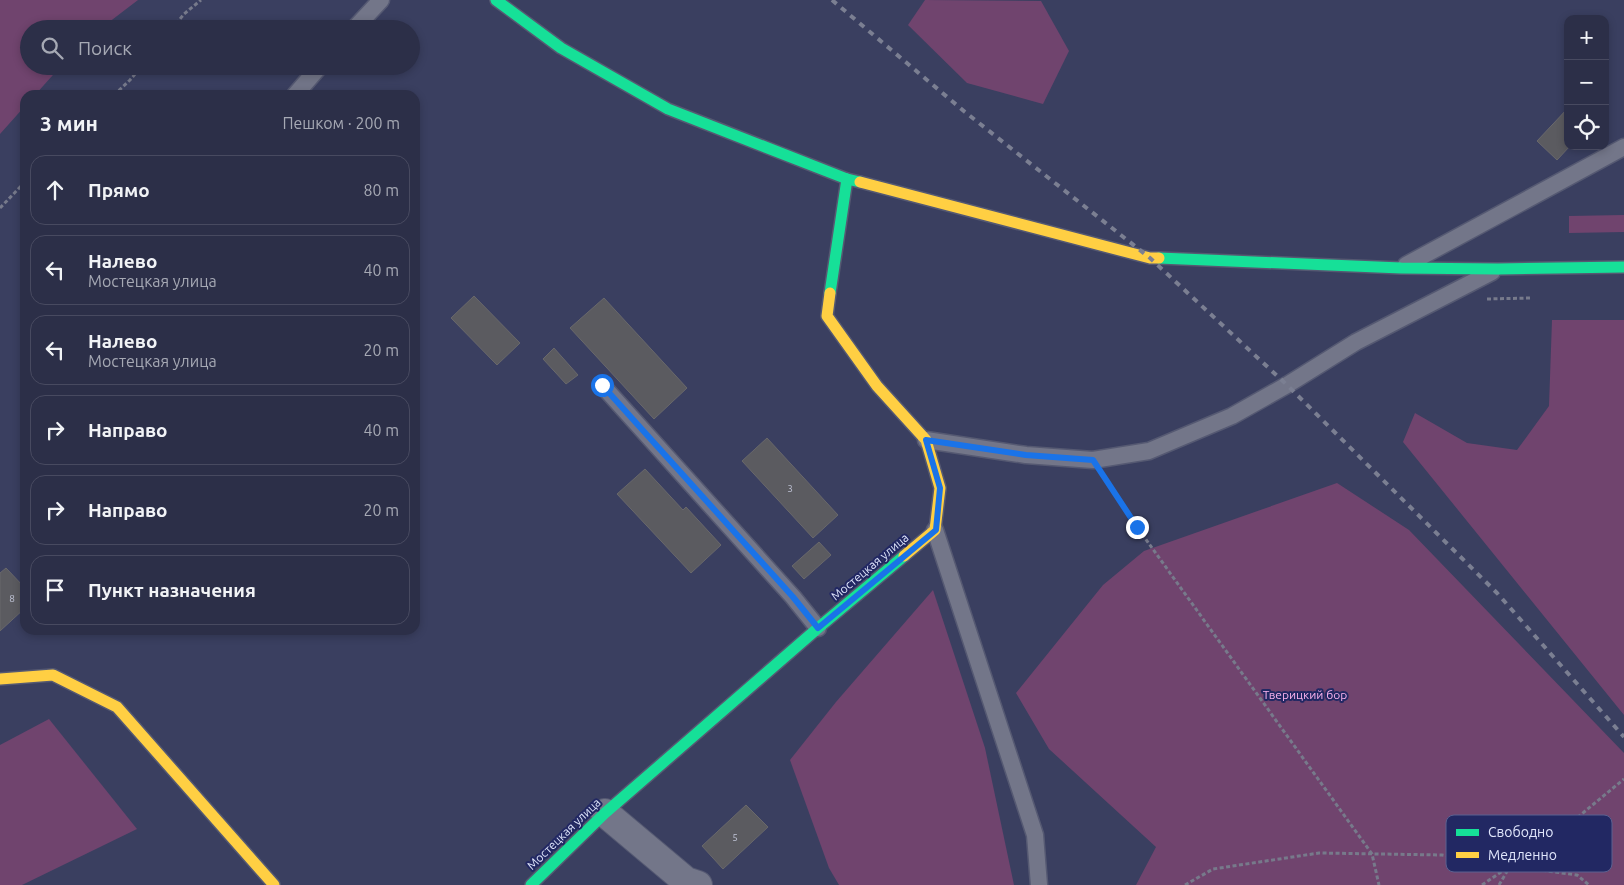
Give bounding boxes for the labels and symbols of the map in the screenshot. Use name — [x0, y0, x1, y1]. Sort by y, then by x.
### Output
route start — [591, 374, 614, 397]
house number: 3 — [787, 483, 793, 494]
route end — [1126, 516, 1149, 539]
street label: Мостецкая улица — [829, 531, 911, 603]
house number: 8 — [9, 593, 15, 604]
park label: Тверицкий бор — [1263, 688, 1347, 701]
street label: Мостецкая улица — [524, 795, 603, 872]
legend — [1446, 815, 1612, 872]
text: Свободно — [1488, 824, 1553, 840]
house number: 5 — [732, 832, 738, 843]
text: Медленно — [1488, 847, 1557, 863]

